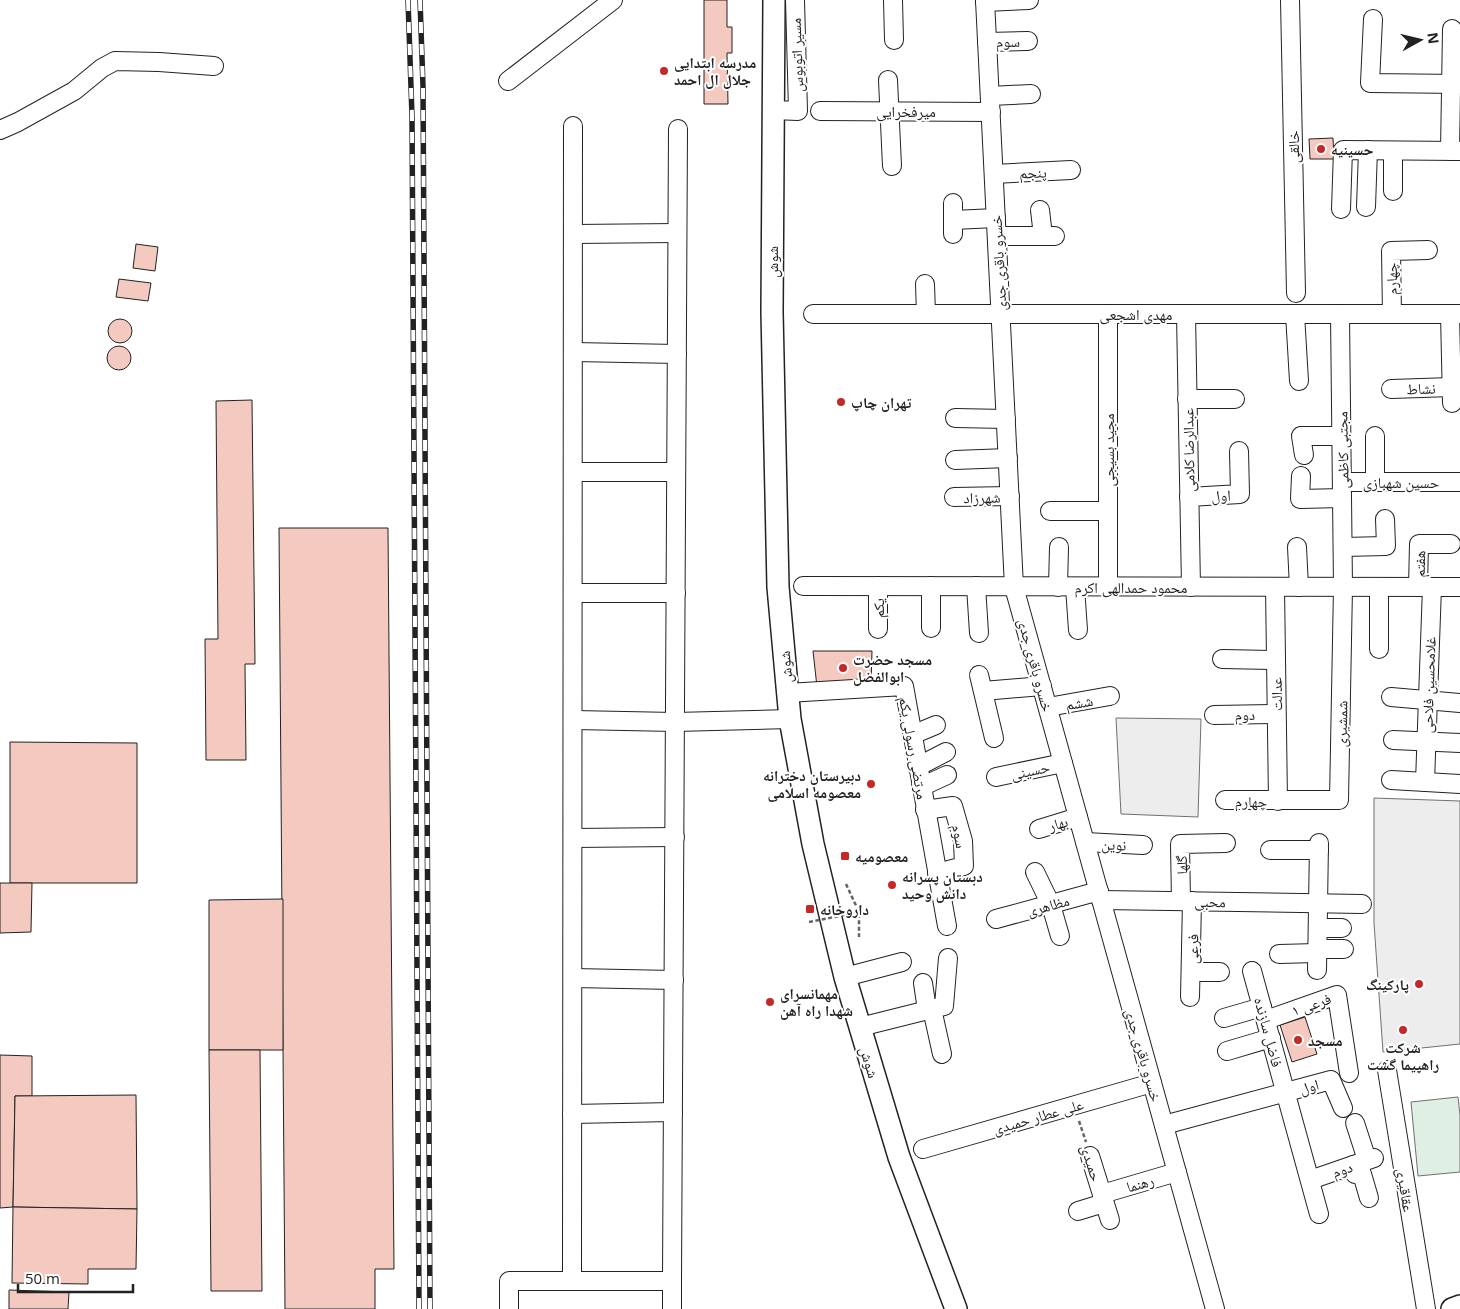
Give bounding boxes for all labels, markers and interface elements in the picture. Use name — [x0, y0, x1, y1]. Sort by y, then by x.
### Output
north arrow — [1395, 15, 1445, 65]
street label: مسیر اتوبوس — [785, 17, 808, 92]
street label: سوم — [996, 31, 1020, 52]
text: N — [1423, 31, 1444, 45]
place label: مدرسه ابتدایی جلال ال احمد — [674, 52, 756, 89]
marker: مدرسه ابتدایی جلال ال احمد — [658, 65, 670, 77]
street label: میرفخرایی — [876, 101, 936, 122]
street label: خالقی — [1283, 130, 1304, 163]
place label: حسینیه — [1331, 139, 1374, 159]
marker: حسینیه — [1315, 143, 1327, 155]
street label: پنجم — [1019, 162, 1047, 183]
street label: خسرو باقری جدی — [985, 214, 1011, 311]
street label: شوش — [762, 246, 783, 278]
street label: چهارم — [1381, 262, 1402, 295]
street label: مهدی اشجعی — [1100, 304, 1173, 325]
street label: نشاط — [1406, 377, 1436, 399]
place label: تهران چاپ — [851, 392, 911, 412]
marker: تهران چاپ — [835, 396, 847, 408]
street label: عبدالرضا کلامی — [1177, 407, 1200, 492]
street label: مجتبی کاظمی — [1331, 411, 1354, 489]
street label: مجید بسیجی — [1098, 413, 1119, 487]
street label: حسین شهبازی — [1363, 472, 1440, 493]
street label: اول — [1211, 485, 1231, 506]
street label: شهرزاد — [963, 487, 1001, 507]
street label: هفتم — [1409, 550, 1430, 578]
street label: محمود حمدالهی اکرم — [1075, 577, 1188, 598]
street label: یکم — [868, 598, 889, 618]
street label: خسرو باقری جدی — [1013, 616, 1058, 715]
street label: غلامحسین فلاحی — [1416, 636, 1441, 734]
place label: مسجد حضرت ابوالفضل — [853, 649, 932, 686]
street label: شوش — [774, 650, 797, 684]
marker: مسجد حضرت ابوالفضل — [837, 662, 849, 674]
street label: عدالت — [1266, 677, 1286, 711]
street label: ششم — [1064, 690, 1095, 715]
street label: مرتضی رسولی یکم — [894, 695, 933, 801]
street label: شمشیری — [1331, 700, 1352, 748]
street label: دوم — [1235, 704, 1255, 725]
street label: حسینی — [1009, 756, 1052, 785]
place label: دبیرستان دخترانه معصومه اسلامی — [763, 765, 861, 802]
marker: دبیرستان دخترانه معصومه اسلامی — [865, 778, 877, 790]
street label: چهارم — [1235, 791, 1268, 812]
street label: بهار — [1045, 811, 1070, 836]
street label: سوم — [947, 822, 972, 850]
street label: نوین — [1101, 833, 1127, 856]
place label: معصومیه — [855, 846, 908, 866]
marker: معصومیه — [839, 850, 851, 862]
street label: گلها — [1171, 855, 1191, 875]
place label: دبستان پسرانه دانش وحید — [902, 866, 983, 903]
marker: دبستان پسرانه دانش وحید — [886, 879, 898, 891]
street label: مظاهری — [1025, 890, 1072, 921]
street label: محبی — [1194, 891, 1226, 912]
place label: داروخانه — [820, 899, 869, 919]
marker: داروخانه — [804, 903, 816, 915]
street label: فرعی — [1182, 934, 1203, 964]
place label: پارکینگ — [1366, 974, 1409, 994]
marker: پارکینگ — [1413, 978, 1425, 990]
place label: مهمانسرای شهدا راه آهن — [780, 983, 853, 1020]
street label: فرعی ۱ — [1288, 988, 1334, 1021]
street label: فاضل سازنده — [1249, 995, 1288, 1069]
marker: مهمانسرای شهدا راه آهن — [764, 996, 776, 1008]
street label: خسرو باقری جدی — [1120, 1006, 1167, 1105]
marker: شركت راهپيما گشت — [1397, 1024, 1409, 1036]
place label: مسجد — [1308, 1030, 1343, 1050]
marker: مسجد — [1292, 1034, 1304, 1046]
place label: شركت راهپيما گشت — [1367, 1037, 1439, 1074]
street label: شوش — [855, 1044, 884, 1081]
street label: اول — [1297, 1074, 1321, 1099]
street label: علی عطار حمیدی — [990, 1093, 1086, 1139]
street label: حمیدی — [1076, 1142, 1107, 1185]
street label: دوم — [1329, 1156, 1355, 1183]
street label: عقاقیری — [1392, 1167, 1419, 1214]
street label: رهنما — [1124, 1170, 1156, 1196]
scale bar — [18, 1262, 132, 1294]
text: 50 m — [25, 1268, 60, 1288]

